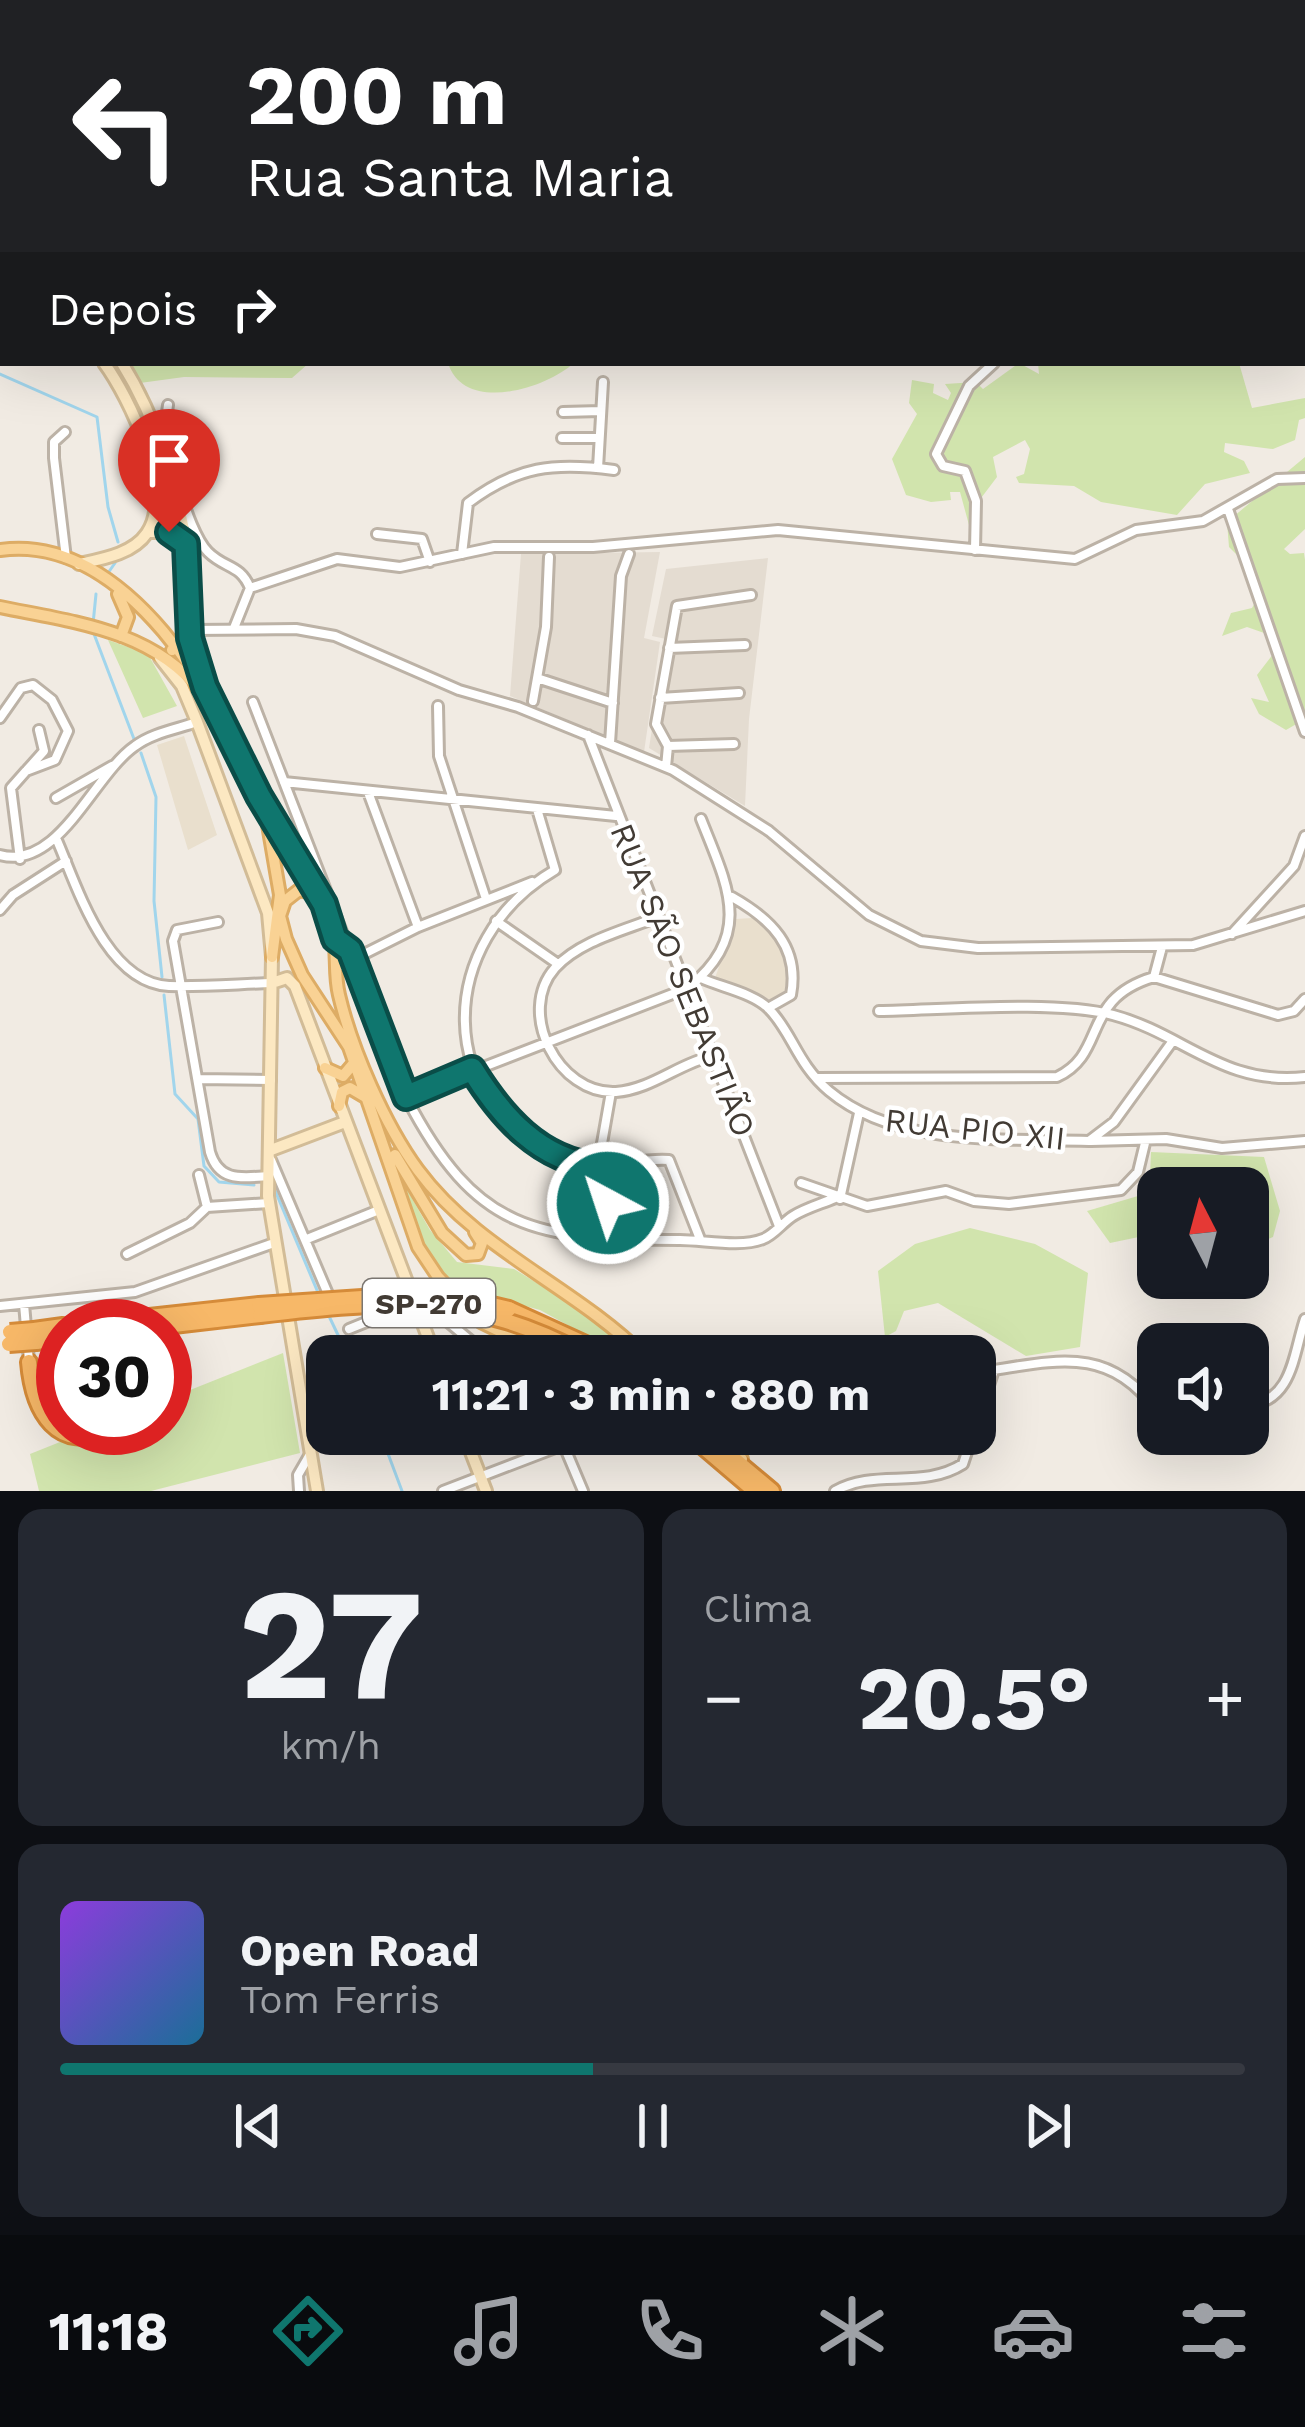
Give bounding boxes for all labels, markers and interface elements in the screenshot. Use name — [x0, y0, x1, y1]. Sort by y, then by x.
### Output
text: 200 m — [246, 46, 507, 144]
icon: left — [48, 48, 204, 204]
text: Rua Santa Maria — [246, 146, 674, 209]
icon: right — [221, 276, 287, 342]
text: Depois — [48, 283, 197, 336]
pin — [118, 409, 220, 532]
icon: arrive — [136, 427, 202, 493]
street label: RUA SÃO SEBASTIÃO — [602, 818, 764, 1142]
street label: RUA PIO XII — [883, 1100, 1067, 1158]
position arrow — [545, 1140, 671, 1266]
north arrow — [1137, 1167, 1269, 1299]
map controls — [1137, 1167, 1269, 1455]
road number: SP-270 — [363, 1279, 495, 1327]
speed limit sign: 30 — [36, 1299, 192, 1455]
button: sound — [1137, 1323, 1269, 1455]
text: 11:21 · 3 min · 880 m — [432, 1368, 870, 1421]
text: 27 — [238, 1553, 423, 1736]
text: Clima — [704, 1586, 812, 1631]
text: 20.5° — [857, 1645, 1091, 1751]
text: − — [704, 1660, 743, 1737]
text: + — [1205, 1660, 1245, 1737]
text: km/h — [281, 1723, 381, 1768]
text: Open Road — [240, 1924, 480, 1977]
text: Tom Ferris — [240, 1977, 440, 2022]
icon: previous — [225, 2093, 291, 2159]
icon: pause — [620, 2093, 686, 2159]
icon: next — [1015, 2093, 1081, 2159]
icon: directions — [266, 2289, 350, 2373]
icon: music — [447, 2289, 531, 2373]
icon: phone — [628, 2289, 712, 2373]
icon: climate — [810, 2289, 894, 2373]
icon: car — [991, 2289, 1075, 2373]
icon: filters — [1172, 2289, 1256, 2373]
text: 11:18 — [49, 2300, 169, 2363]

